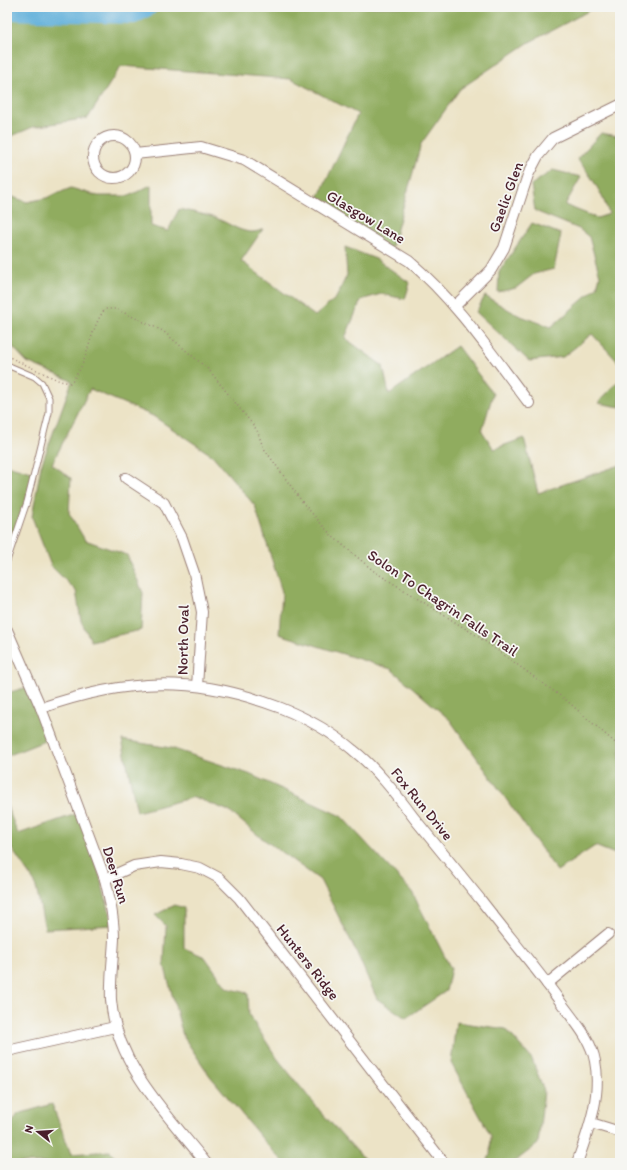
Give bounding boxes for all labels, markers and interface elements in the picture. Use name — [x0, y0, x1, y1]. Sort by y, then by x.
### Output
street label: Gaelic Glen — [485, 159, 527, 235]
street label: Glasgow Lane — [323, 186, 409, 248]
street label: Solon To Chagrin Falls Trail — [364, 546, 522, 661]
street label: North Oval — [173, 604, 193, 675]
street label: Fox Run Drive — [387, 764, 457, 844]
street label: Deer Run — [99, 844, 133, 906]
street label: Hunters Ridge — [273, 920, 343, 1004]
north arrow — [18, 1112, 58, 1152]
text: N — [22, 1124, 36, 1135]

